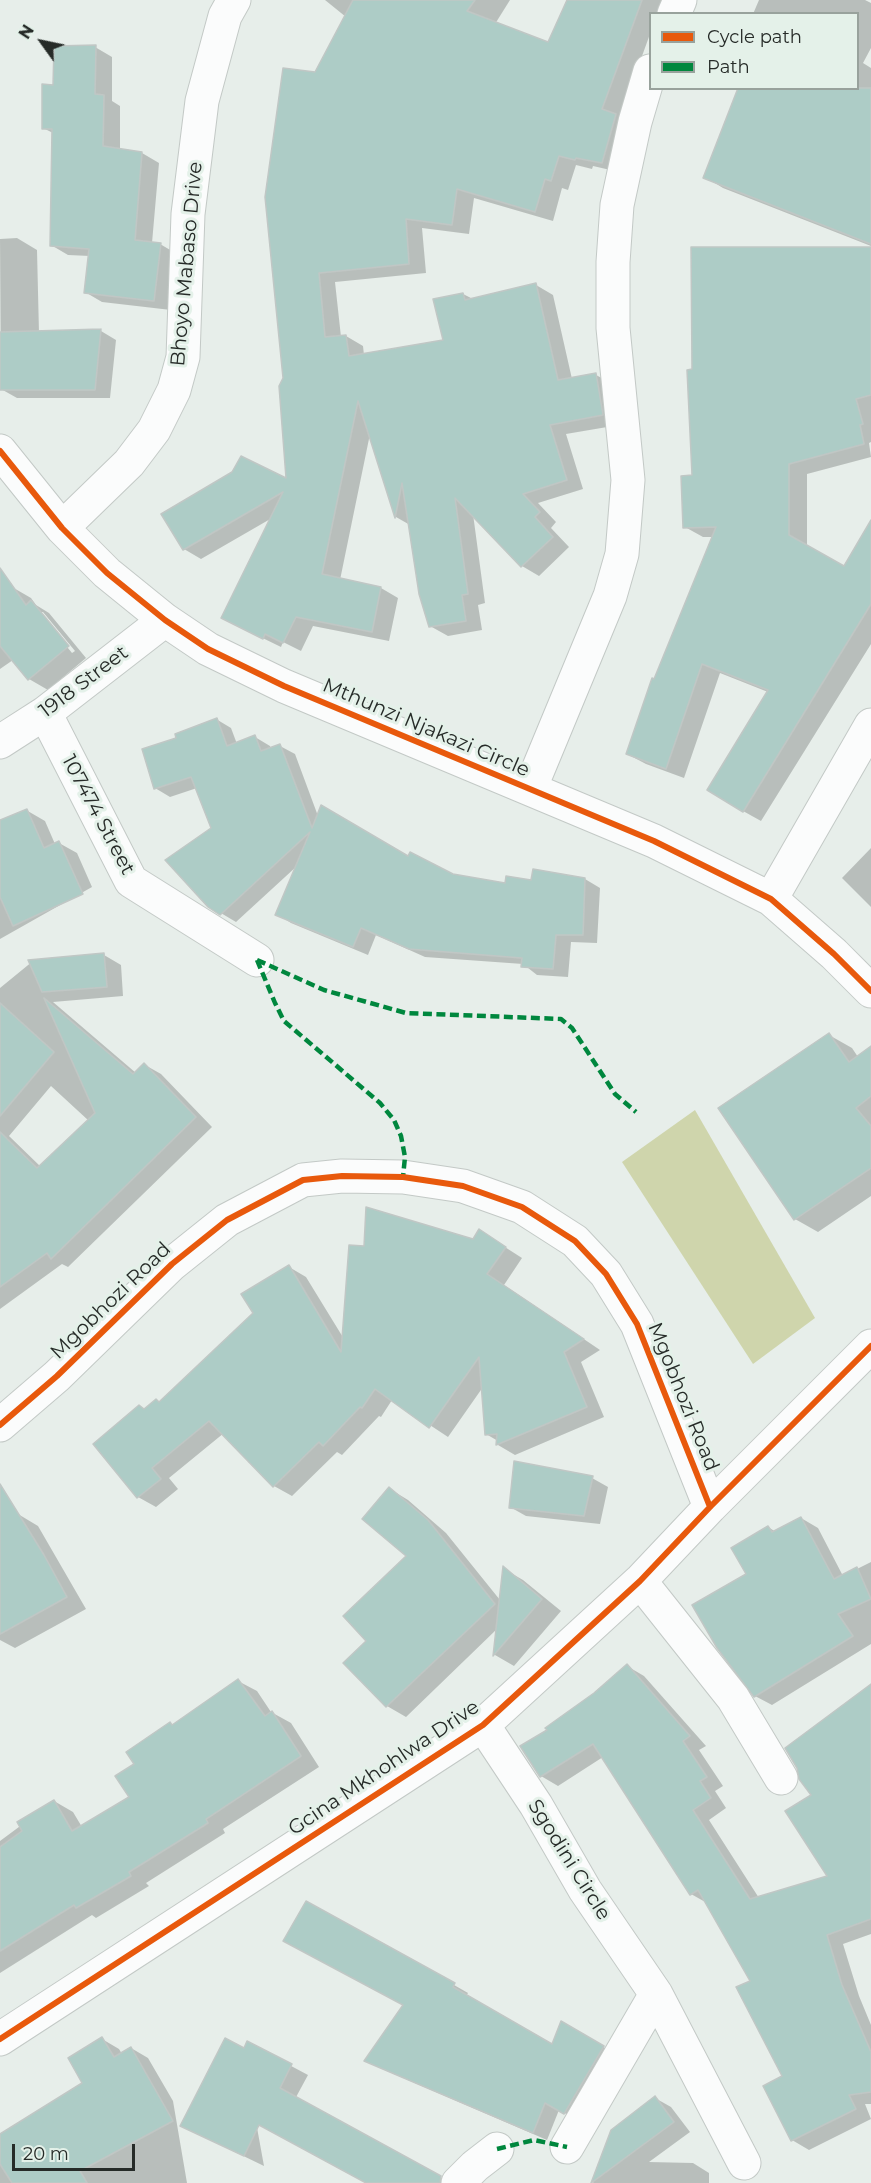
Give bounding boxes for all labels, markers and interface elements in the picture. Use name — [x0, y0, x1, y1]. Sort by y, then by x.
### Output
north arrow — [12, 12, 72, 72]
legend — [649, 12, 859, 90]
text: N — [15, 21, 38, 43]
text: Cycle path — [707, 26, 802, 48]
text: Path — [707, 56, 750, 78]
street label: Bhoyo Mabaso Drive — [166, 161, 208, 367]
street label: 1918 Street — [35, 641, 133, 723]
street label: Mthunzi Njakazi Circle — [319, 673, 533, 783]
street label: 107474 Street — [56, 751, 140, 879]
street label: Mgobhozi Road — [46, 1238, 176, 1364]
street label: Mgobhozi Road — [642, 1319, 724, 1475]
street label: Gcina Mkhohlwa Drive — [284, 1695, 484, 1841]
street label: Sgodini Circle — [522, 1795, 616, 1925]
scale bar — [15, 2132, 138, 2170]
text: 20 m — [23, 2143, 69, 2165]

